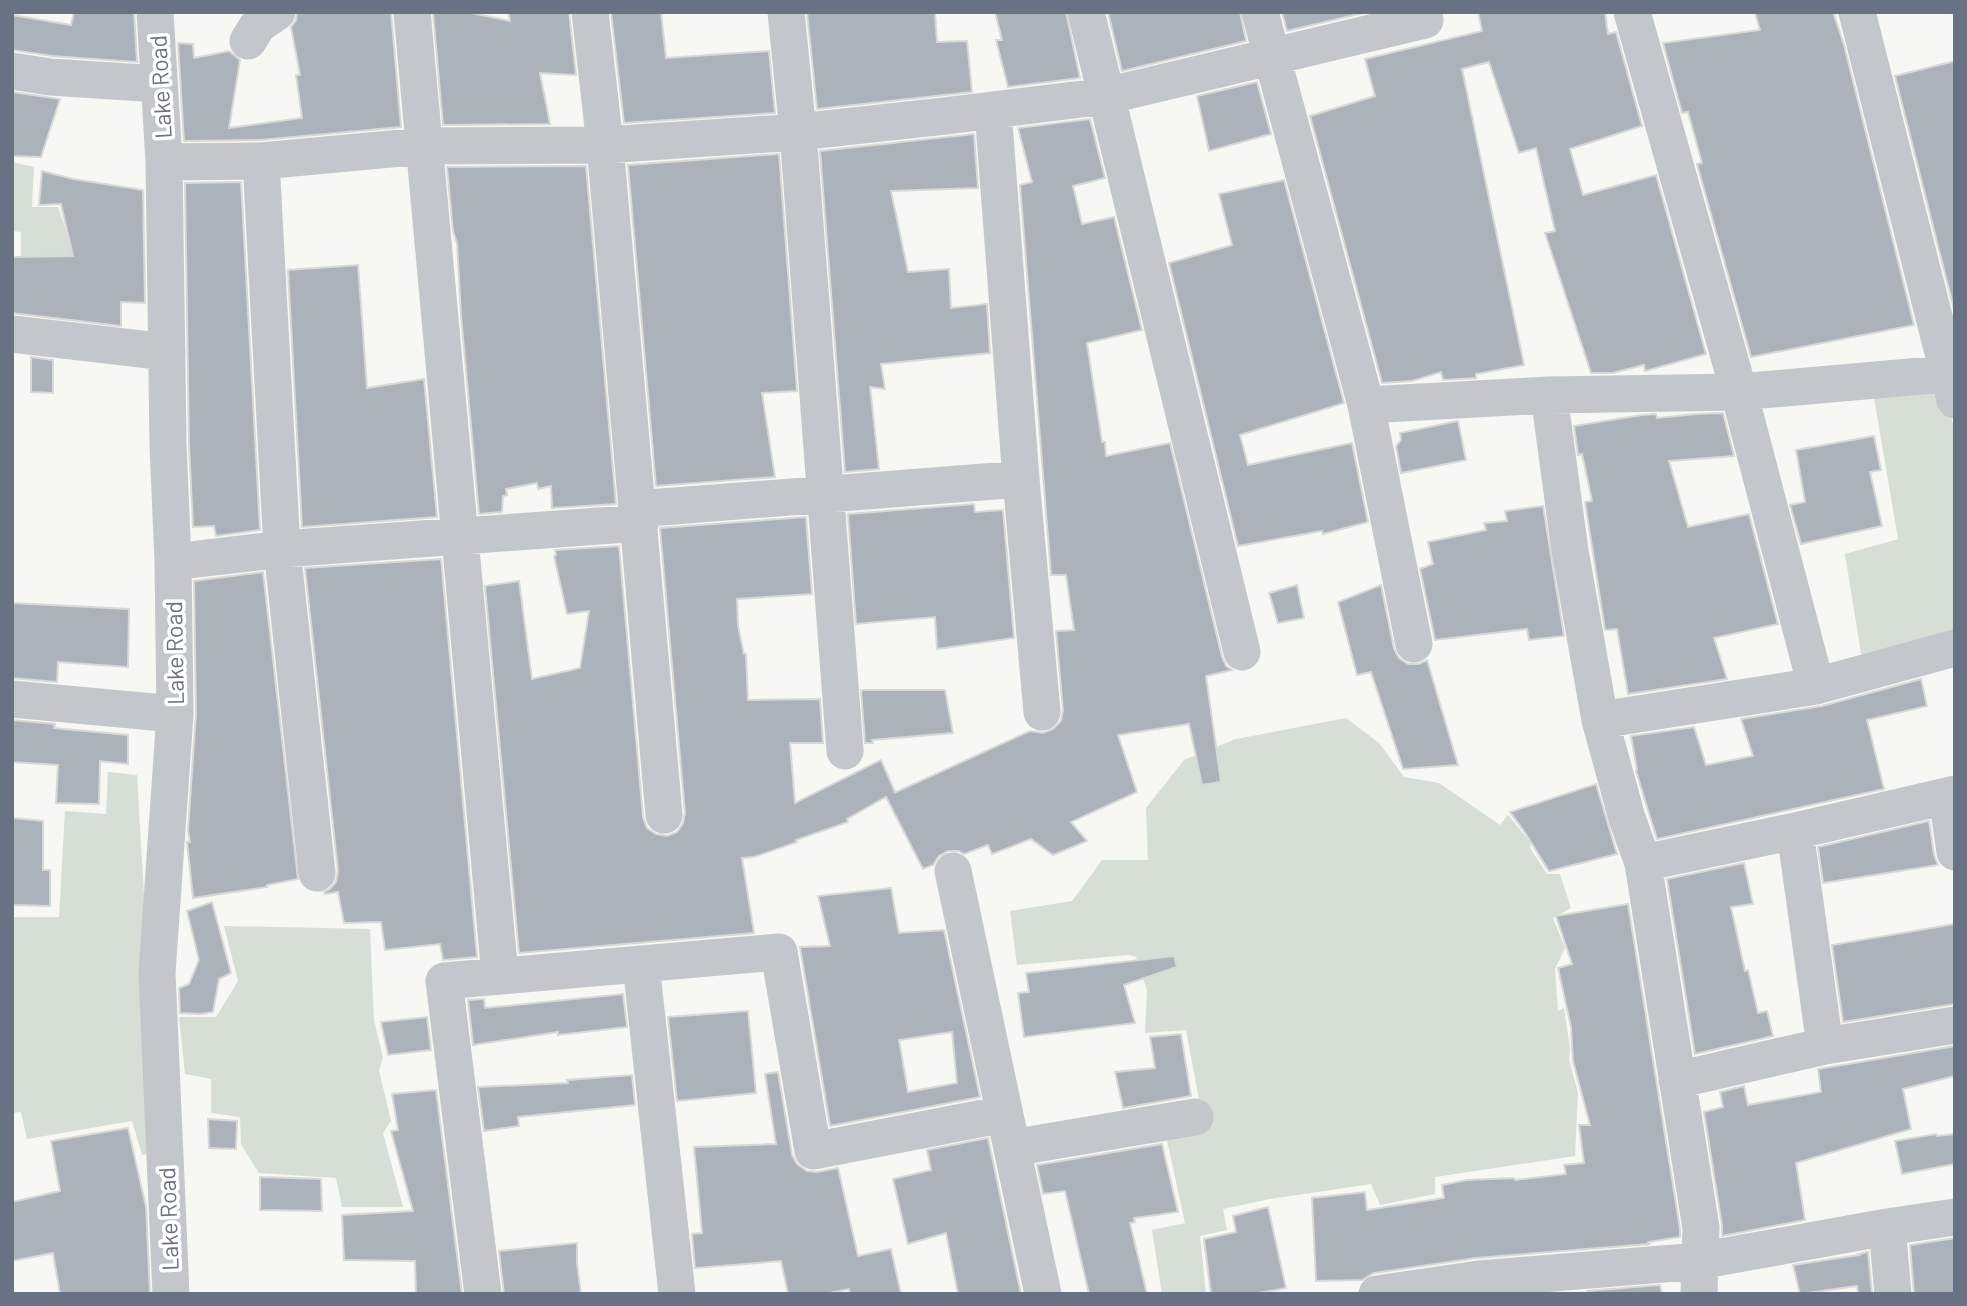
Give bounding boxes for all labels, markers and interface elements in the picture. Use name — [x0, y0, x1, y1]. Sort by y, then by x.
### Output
street label: Lake Road — [143, 35, 177, 139]
street label: Lake Road — [159, 601, 189, 705]
street label: Lake Road — [152, 1167, 184, 1271]

